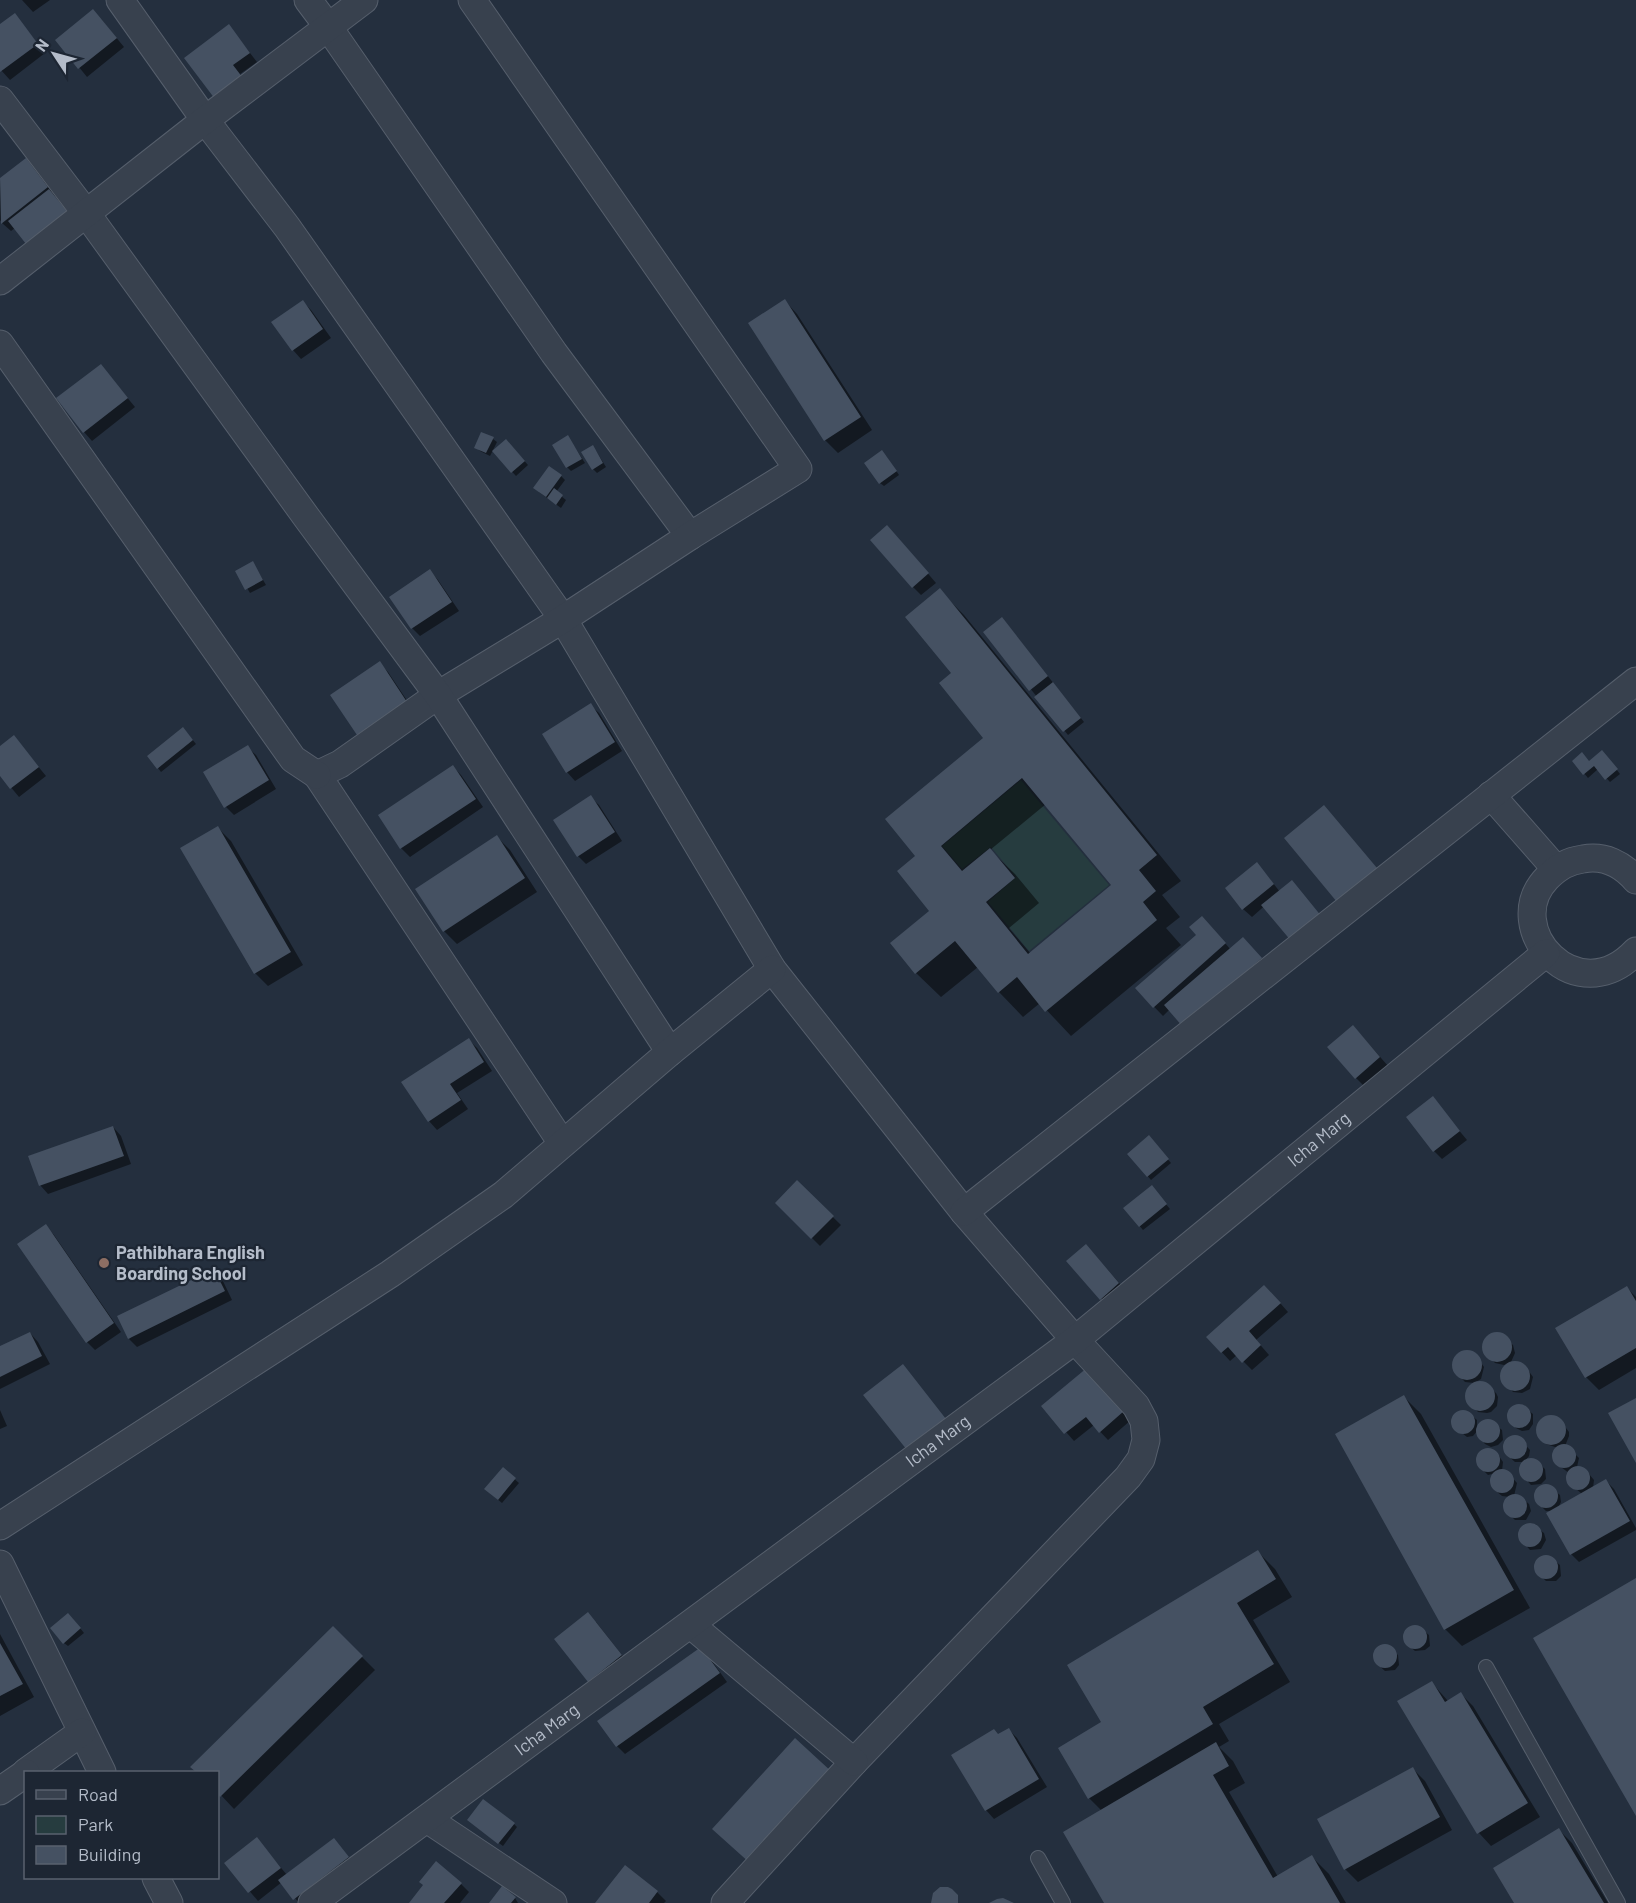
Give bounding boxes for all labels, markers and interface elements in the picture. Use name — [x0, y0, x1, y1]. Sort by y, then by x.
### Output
north arrow — [24, 24, 84, 84]
text: N — [31, 35, 52, 55]
street label: Icha Marg — [1283, 1107, 1354, 1171]
place label: Pathibhara English Boarding School — [116, 1241, 265, 1284]
marker: Pathibhara English Boarding School — [97, 1256, 111, 1270]
street label: Icha Marg — [901, 1409, 974, 1471]
street label: Icha Marg — [510, 1698, 583, 1760]
legend — [24, 1771, 219, 1879]
text: Road — [78, 1783, 118, 1805]
text: Park — [78, 1813, 113, 1835]
text: Building — [78, 1843, 141, 1865]

